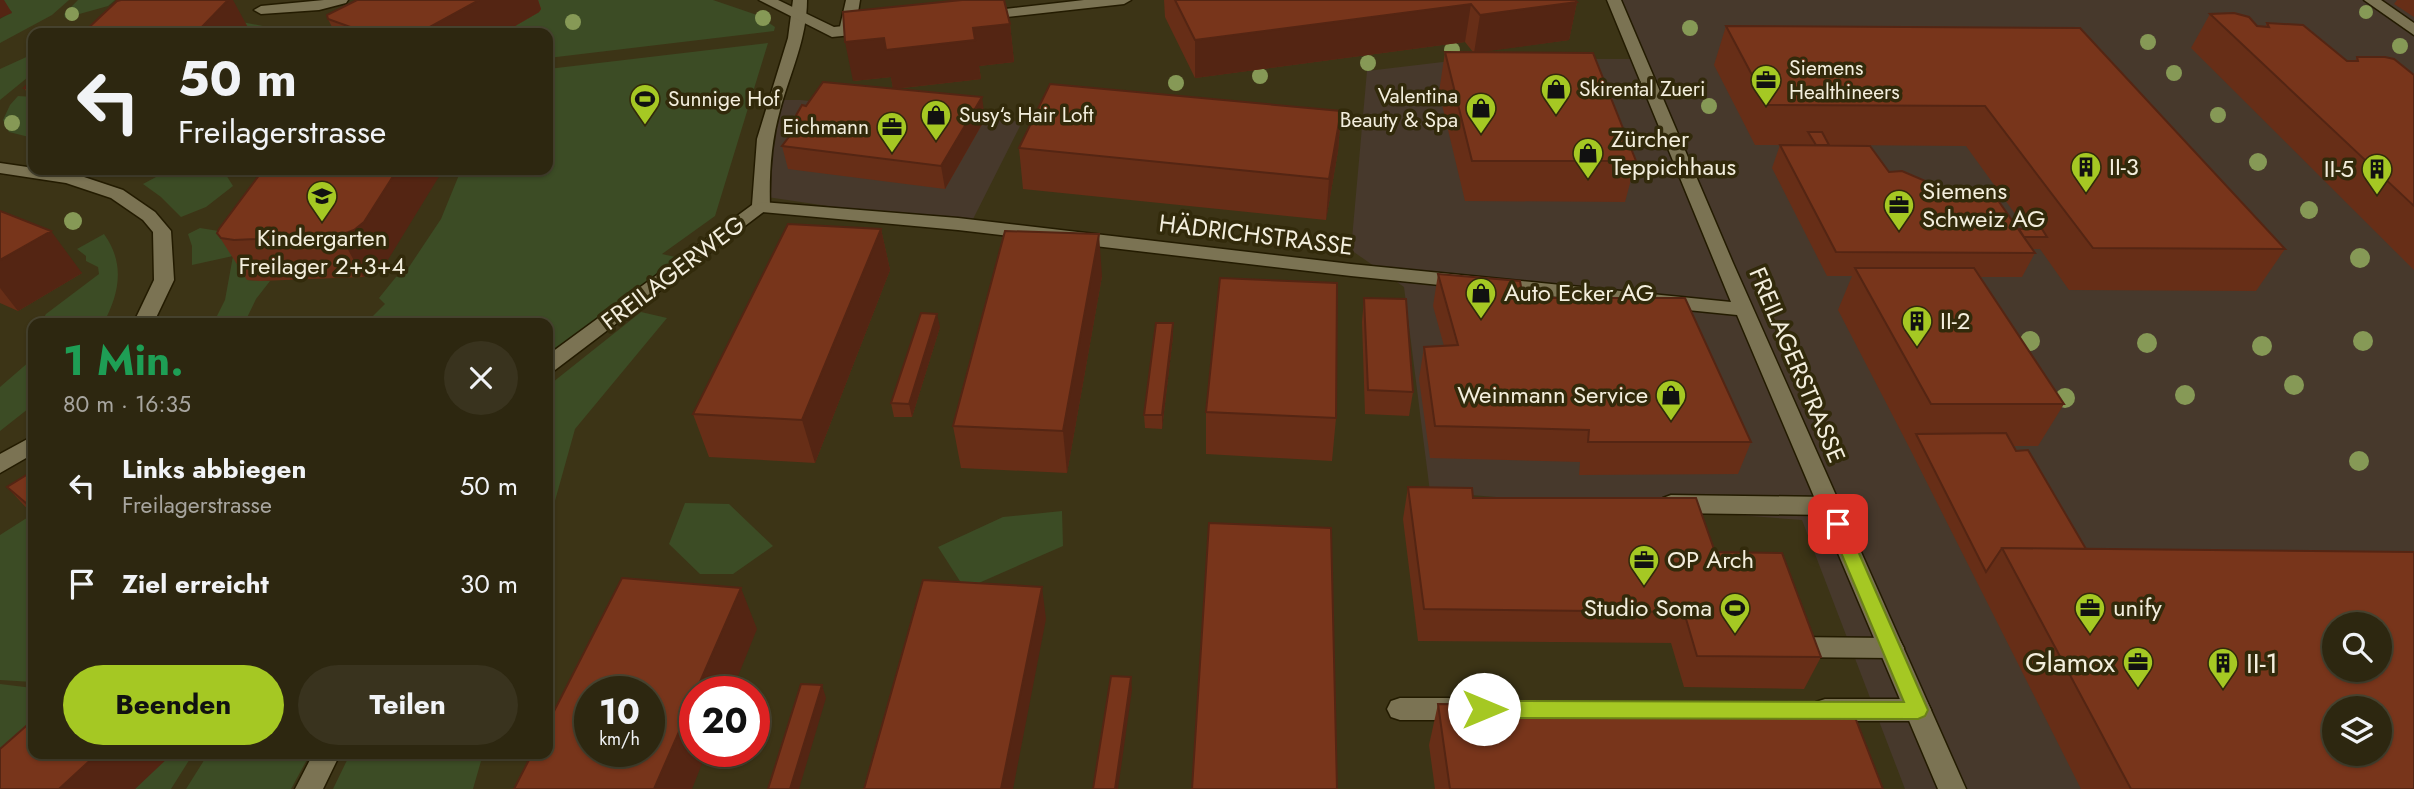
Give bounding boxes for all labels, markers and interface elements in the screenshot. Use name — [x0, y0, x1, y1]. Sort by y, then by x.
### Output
text: 50 m — [178, 44, 297, 114]
place label: Siemens Healthineers — [1789, 53, 1900, 107]
icon: left — [63, 56, 154, 147]
office icon: Siemens Healthineers — [1749, 63, 1783, 107]
shop icon: Skirental Zueri — [1539, 72, 1573, 116]
place label: Skirental Zueri — [1579, 74, 1706, 104]
place label: Valentina Beauty & Spa — [1340, 81, 1458, 135]
sports icon: Sunnige Hof — [628, 82, 662, 126]
place label: Sunnige Hof — [668, 84, 781, 114]
shop icon: Valentina Beauty & Spa — [1464, 91, 1498, 135]
shop icon: Susy‘s Hair Loft — [919, 98, 953, 142]
place label: Susy‘s Hair Loft — [959, 100, 1094, 130]
text: Freilagerstrasse — [178, 109, 386, 155]
office icon: Eichmann — [875, 110, 909, 154]
place label: Eichmann — [782, 112, 869, 142]
place label: Zürcher Teppichhaus — [1611, 121, 1736, 184]
shop icon: Zürcher Teppichhaus — [1571, 136, 1605, 180]
place label: II-3 — [2109, 149, 2139, 184]
building icon: II-3 — [2069, 150, 2103, 194]
place label: II-5 — [2324, 151, 2354, 186]
building icon: II-5 — [2360, 152, 2394, 196]
place label: Siemens Schweiz AG — [1922, 173, 2046, 236]
school or university icon: Kindergarten Freilager 2+3+4 — [305, 179, 339, 223]
office icon: Siemens Schweiz AG — [1882, 188, 1916, 232]
street label: HÄDRICHSTRASSE — [1157, 205, 1355, 264]
street label: FREILAGERWEG — [593, 207, 752, 338]
place label: Kindergarten Freilager 2+3+4 — [239, 220, 405, 283]
street label: FREILAGERSTRASSE — [1740, 262, 1854, 468]
place label: Auto Ecker AG — [1504, 275, 1654, 310]
shop icon: Auto Ecker AG — [1464, 276, 1498, 320]
place label: II-2 — [1940, 303, 1970, 338]
building icon: II-2 — [1900, 304, 1934, 348]
text: 1 Min. — [63, 330, 184, 391]
button: close — [444, 341, 518, 415]
place label: Weinmann Service — [1457, 377, 1648, 412]
shop icon: Weinmann Service — [1654, 378, 1688, 422]
text: 80 m · 16:35 — [63, 387, 191, 421]
text: Links abbiegen — [122, 450, 306, 488]
icon: left — [63, 467, 101, 505]
text: 50 m — [460, 467, 518, 505]
text: Freilagerstrasse — [122, 488, 272, 522]
pin — [1808, 494, 1868, 554]
icon: arrive — [1819, 505, 1857, 543]
place label: OP Arch — [1667, 542, 1754, 577]
office icon: OP Arch — [1627, 543, 1661, 587]
icon: arrive — [63, 565, 101, 603]
text: Ziel erreicht — [122, 565, 269, 603]
text: 30 m — [460, 565, 518, 603]
place label: Studio Soma — [1584, 590, 1712, 625]
place label: unify — [2113, 590, 2162, 625]
sports icon: Studio Soma — [1718, 591, 1752, 635]
office icon: unify — [2073, 591, 2107, 635]
map controls — [2322, 612, 2392, 766]
button: search — [2322, 612, 2392, 682]
place label: Glamox — [2025, 642, 2115, 683]
place label: II-1 — [2246, 643, 2278, 684]
office icon: Glamox — [2121, 645, 2155, 689]
building icon: II-1 — [2206, 646, 2240, 690]
button: Beenden — [63, 665, 284, 745]
button: Teilen — [298, 665, 518, 745]
position arrow — [1447, 672, 1521, 746]
speed limit sign: 20 — [679, 676, 770, 767]
text: 10 — [599, 687, 640, 737]
button: layers — [2322, 696, 2392, 766]
text: km/h — [599, 726, 640, 752]

